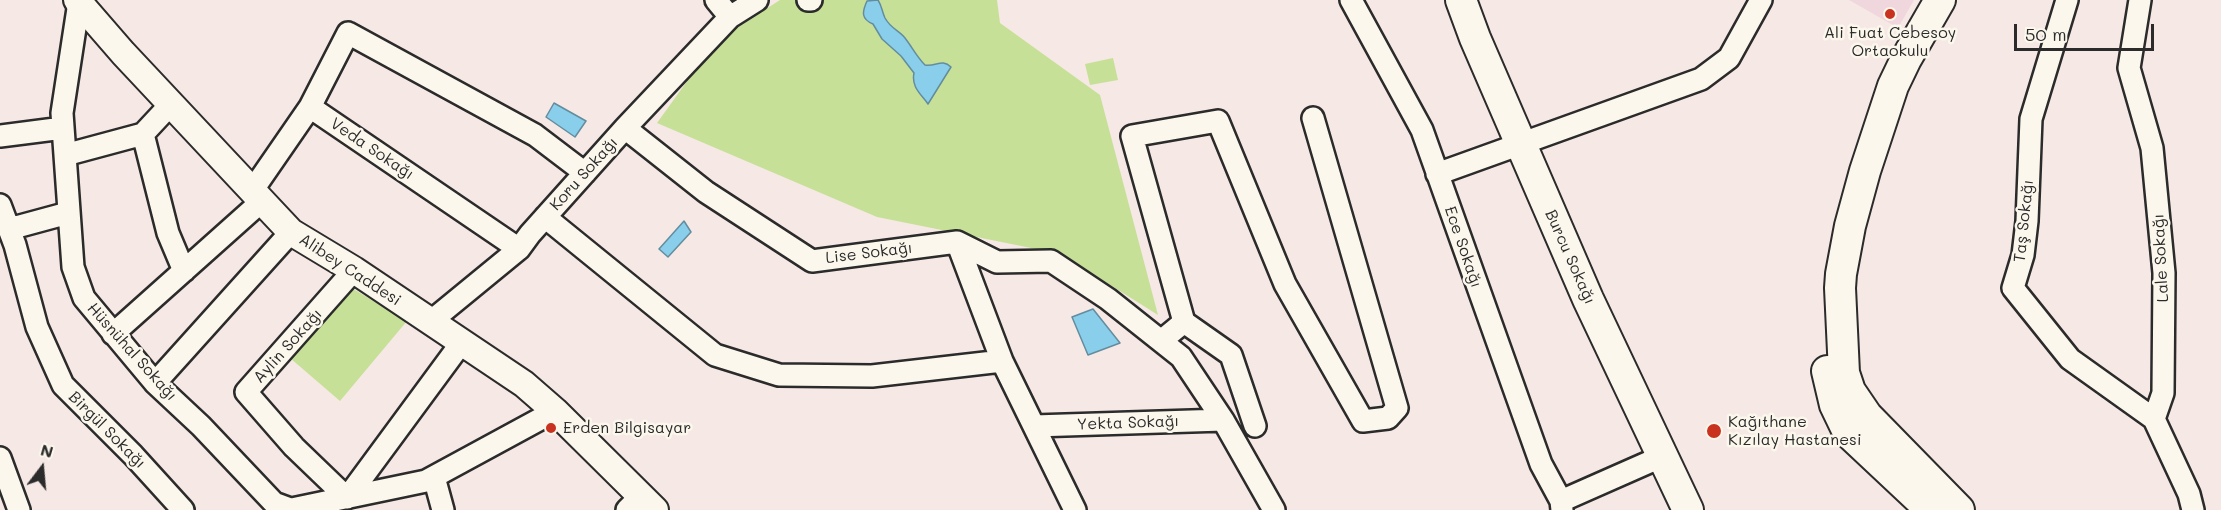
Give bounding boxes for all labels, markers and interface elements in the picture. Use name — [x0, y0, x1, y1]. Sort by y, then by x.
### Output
marker: Ali Fuat Cebesoy Ortaokulu — [1883, 7, 1897, 21]
scale bar — [2017, 12, 2156, 50]
text: 50 m — [2025, 22, 2067, 46]
place label: Ali Fuat Cebesoy Ortaokulu — [1824, 23, 1956, 61]
street label: Veda Sokağı — [327, 114, 417, 184]
street label: Koru Sokağı — [546, 133, 622, 215]
street label: Taş Sokağı — [2010, 179, 2038, 263]
street label: Ece Sokağı — [1440, 204, 1486, 290]
street label: Burcu Sokağı — [1541, 207, 1599, 307]
street label: Lale Sokağı — [2149, 213, 2173, 303]
street label: Alibey Caddesi — [295, 230, 405, 310]
street label: Lise Sokağı — [824, 238, 914, 268]
street label: Hüsnühal Sokağı — [83, 299, 181, 405]
street label: Aylin Sokağı — [250, 305, 326, 387]
street label: Birgül Sokağı — [64, 387, 150, 473]
street label: Yekta Sokağı — [1077, 412, 1179, 434]
place label: Kağıthane Kızılay Hastanesi — [1728, 412, 1862, 450]
place label: Erden Bilgisayar — [563, 418, 691, 438]
marker: Erden Bilgisayar — [544, 421, 558, 435]
marker: Kağıthane Kızılay Hastanesi — [1705, 422, 1723, 440]
north arrow — [12, 438, 72, 498]
text: N — [38, 438, 56, 462]

